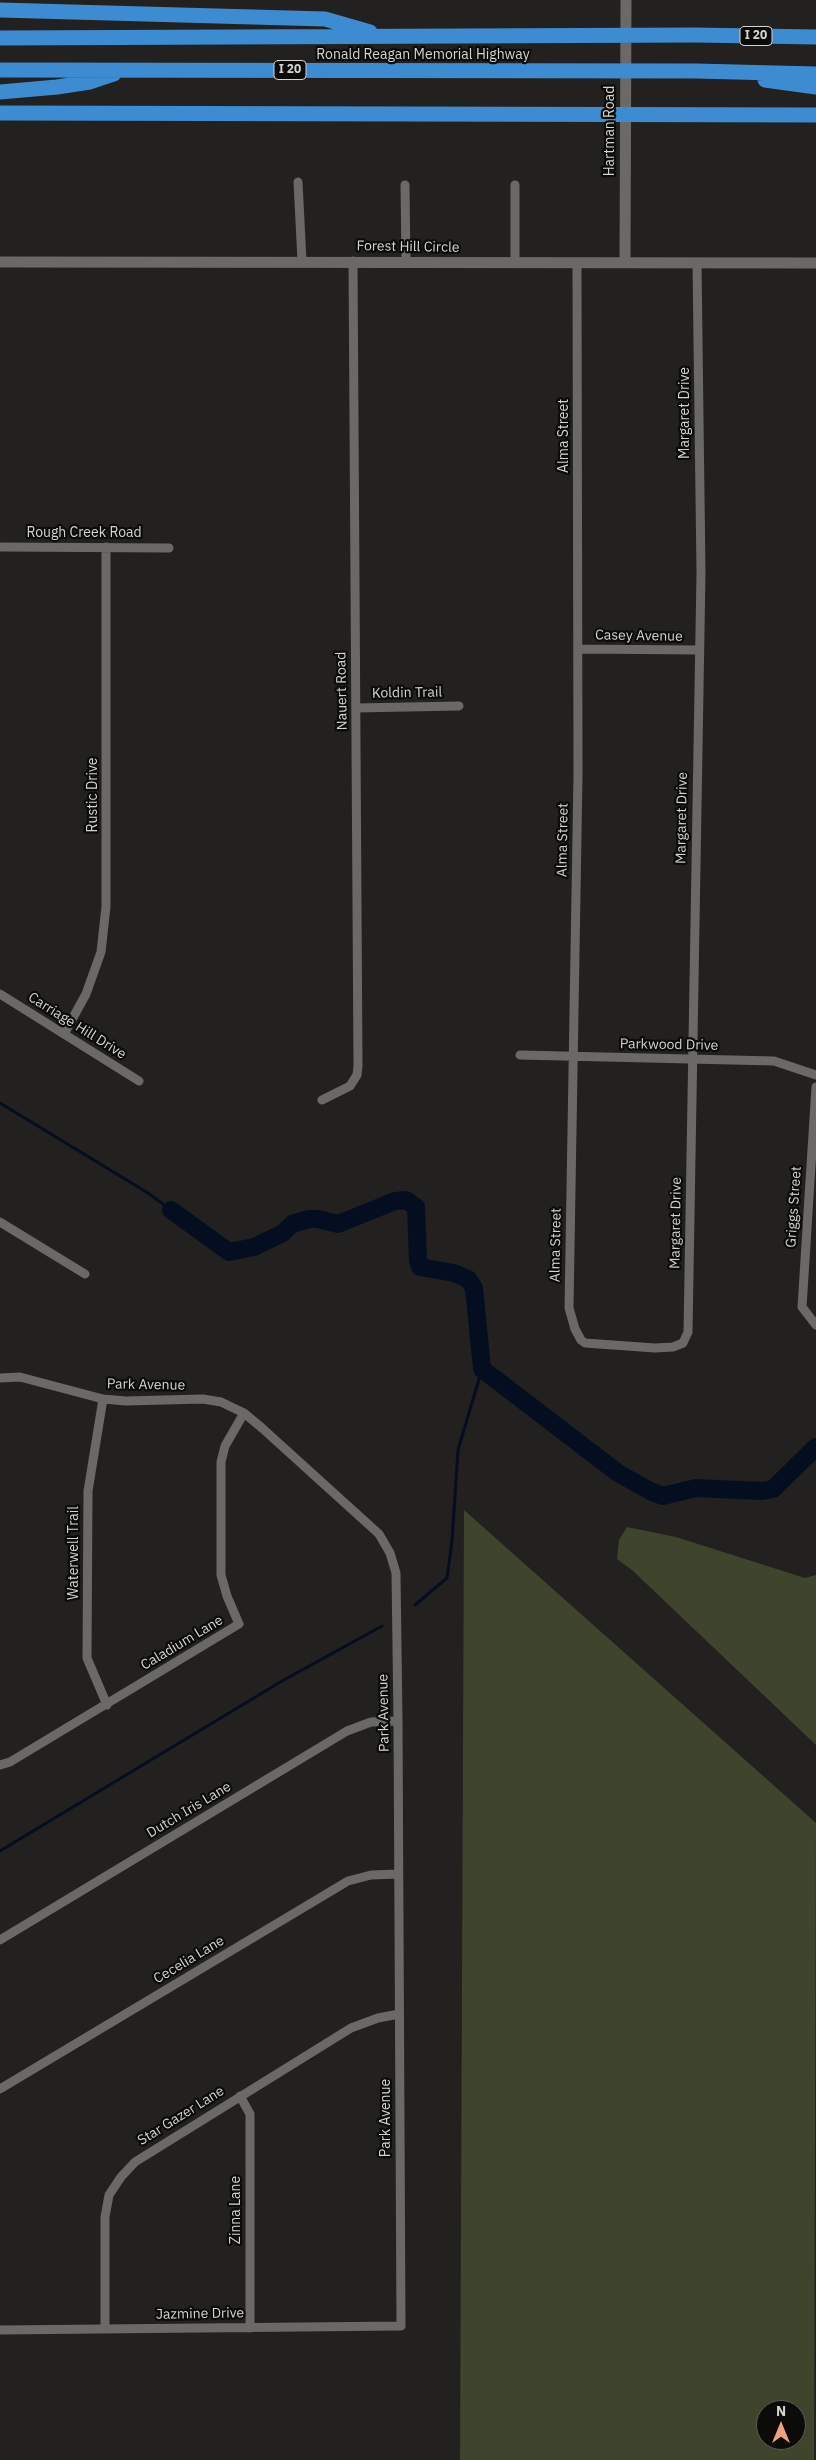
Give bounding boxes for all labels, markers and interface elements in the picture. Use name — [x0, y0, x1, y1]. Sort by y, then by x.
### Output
road number: I 20 — [740, 27, 772, 46]
street label: Ronald Reagan Memorial Highway — [316, 47, 530, 63]
road number: I 20 — [274, 60, 306, 80]
street label: Hartman Road — [602, 86, 618, 176]
street label: Forest Hill Circle — [356, 238, 460, 256]
street label: Margaret Drive — [677, 367, 693, 459]
street label: Alma Street — [556, 399, 572, 473]
street label: Rough Creek Road — [26, 525, 142, 541]
street label: Casey Avenue — [595, 627, 683, 645]
street label: Nauert Road — [333, 652, 351, 730]
street label: Koldin Trail — [372, 684, 442, 702]
street label: Rustic Drive — [85, 758, 101, 832]
street label: Margaret Drive — [673, 772, 691, 864]
street label: Alma Street — [554, 803, 572, 877]
street label: Carriage Hill Drive — [25, 989, 129, 1063]
street label: Parkwood Drive — [620, 1036, 718, 1054]
street label: Griggs Street — [783, 1166, 805, 1248]
street label: Margaret Drive — [667, 1177, 685, 1269]
street label: Alma Street — [547, 1208, 565, 1282]
street label: Park Avenue — [107, 1376, 185, 1394]
street label: Waterwell Trail — [66, 1506, 82, 1600]
street label: Caladium Lane — [138, 1612, 226, 1674]
street label: Park Avenue — [375, 1674, 393, 1752]
street label: Dutch Iris Lane — [144, 1778, 234, 1842]
street label: Cecelia Lane — [151, 1932, 227, 1988]
street label: Park Avenue — [378, 2079, 394, 2157]
street label: Star Gazer Lane — [135, 2083, 227, 2149]
street label: Zinna Lane — [228, 2176, 244, 2244]
street label: Jazmine Drive — [156, 2305, 244, 2323]
north arrow — [756, 2400, 806, 2450]
text: N — [776, 2402, 786, 2420]

